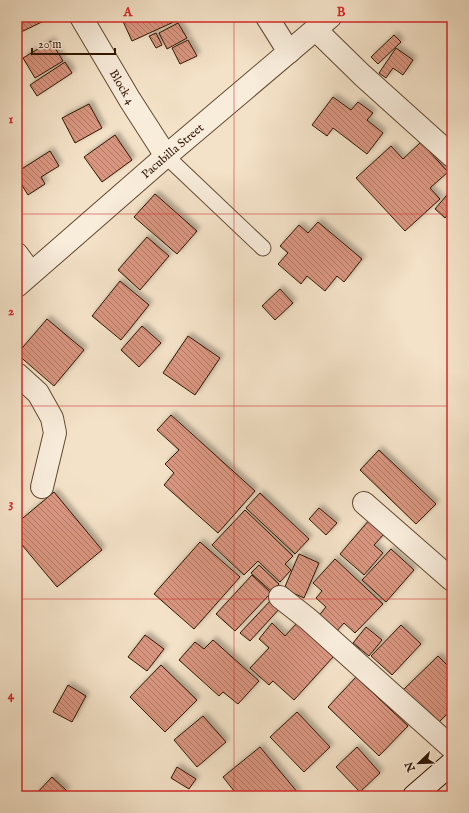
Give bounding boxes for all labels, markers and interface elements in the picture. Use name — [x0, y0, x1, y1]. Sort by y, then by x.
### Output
text: A — [123, 4, 134, 21]
text: B — [337, 4, 346, 21]
scale bar — [32, 30, 115, 56]
text: 20 m — [38, 37, 61, 52]
street label: Block 4 — [106, 67, 138, 107]
text: 1 — [9, 111, 14, 128]
street label: Pacubilla Street — [139, 120, 207, 182]
text: 2 — [8, 303, 14, 320]
text: 3 — [9, 495, 14, 512]
text: 4 — [8, 687, 15, 704]
north arrow — [399, 743, 439, 783]
text: N — [402, 759, 419, 775]

